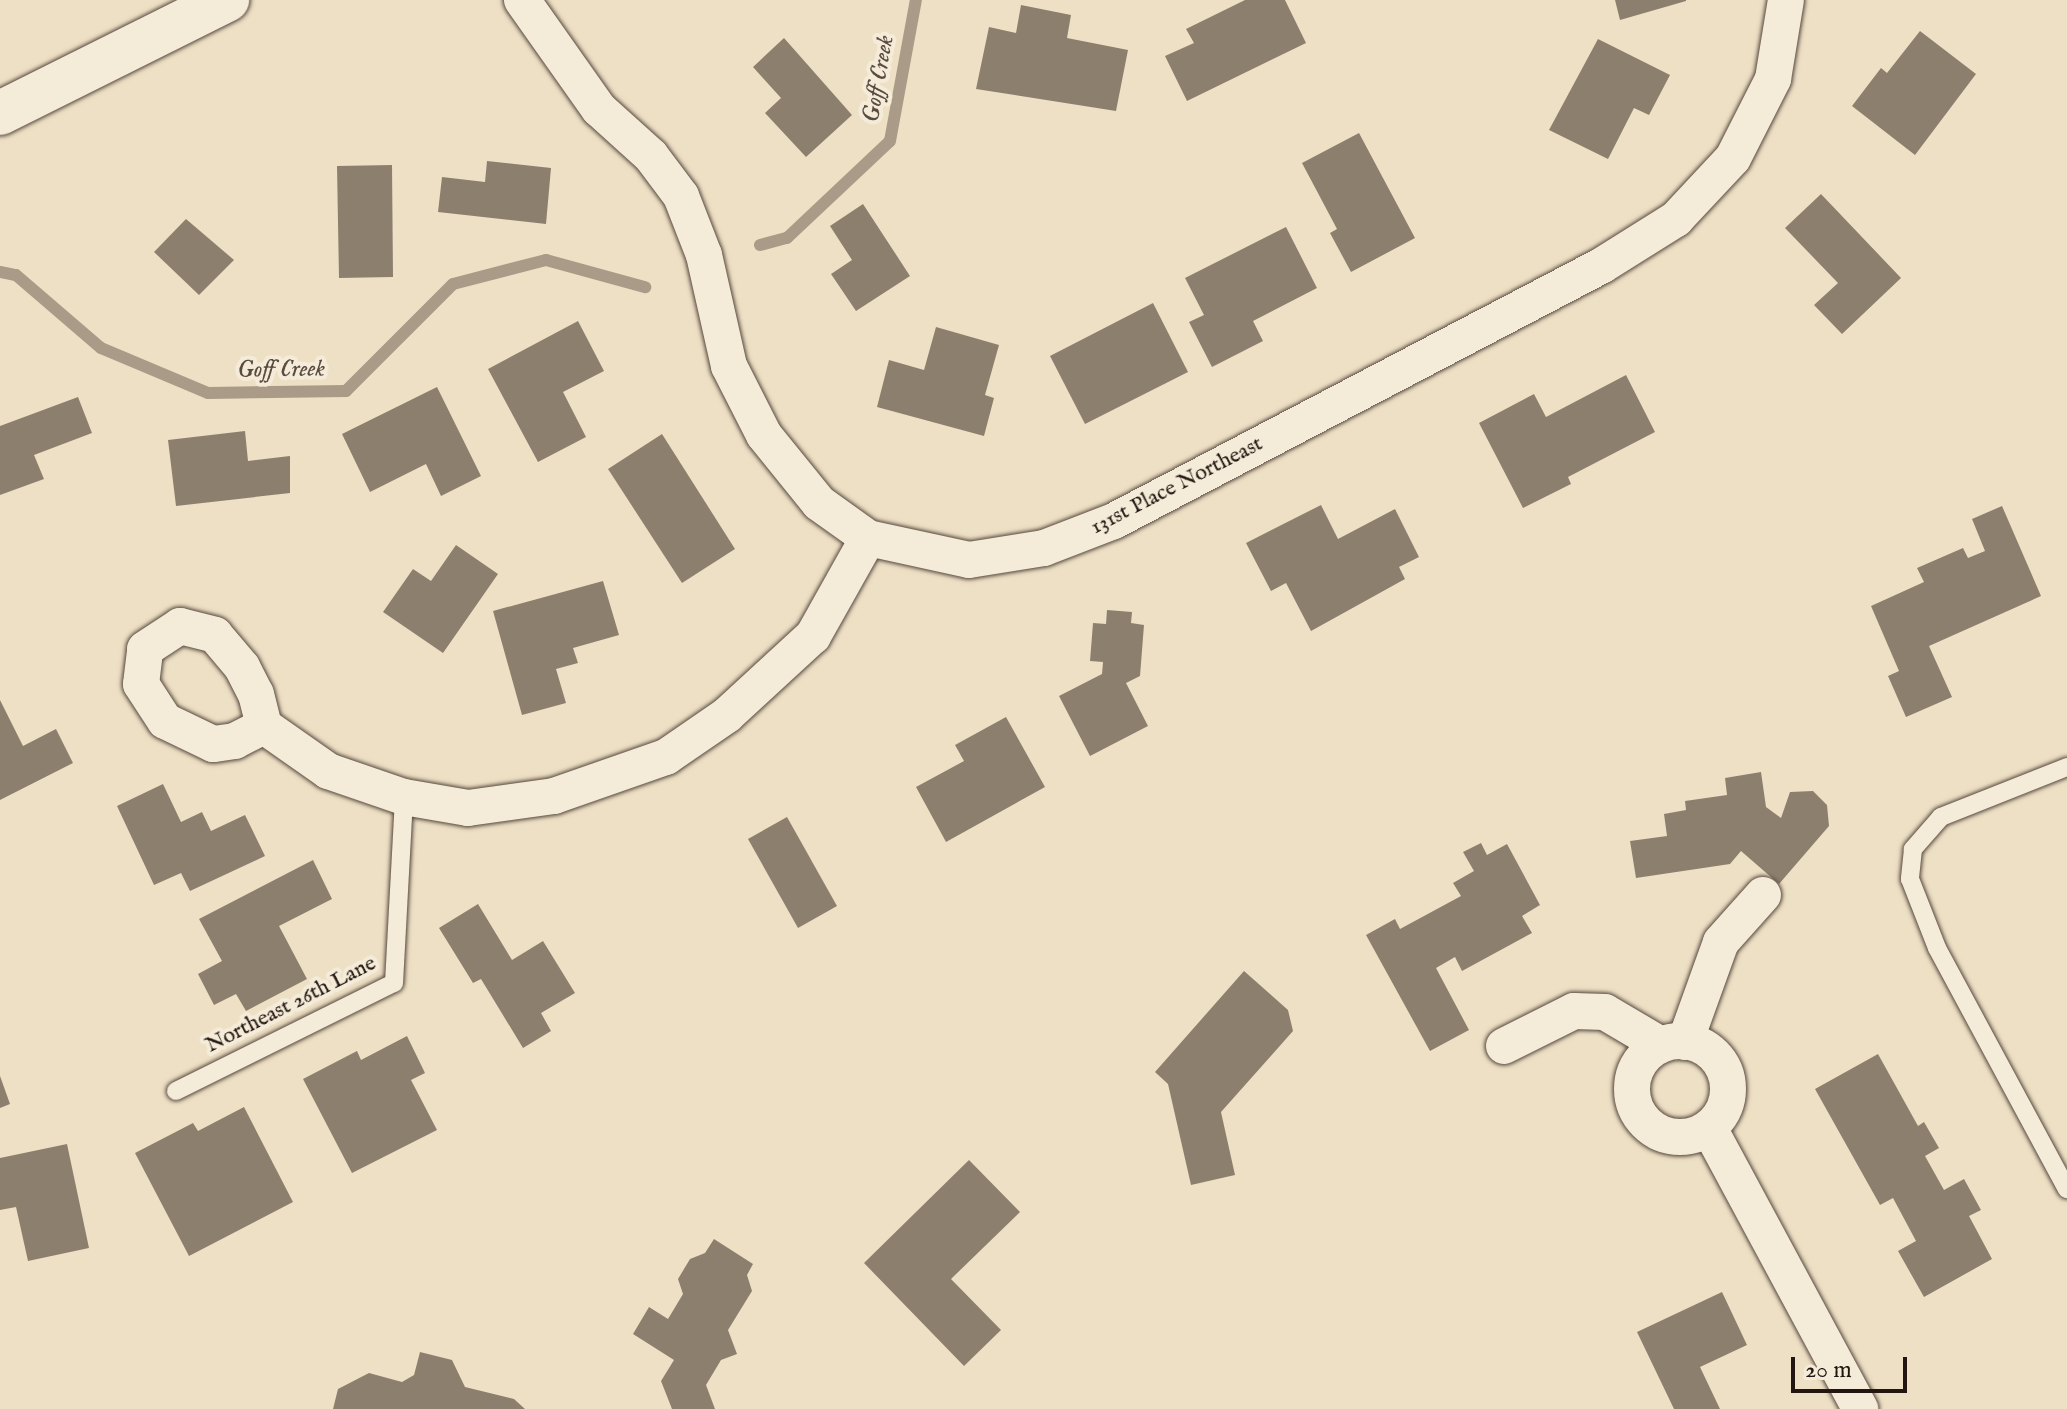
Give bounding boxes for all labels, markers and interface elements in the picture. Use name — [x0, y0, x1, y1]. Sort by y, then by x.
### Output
water label: Goff Creek — [857, 33, 901, 125]
water label: Goff Creek — [237, 355, 325, 385]
street label: 131st Place Northeast — [1087, 431, 1267, 541]
street label: Northeast 26th Lane — [201, 951, 381, 1059]
scale bar — [1795, 1341, 1911, 1391]
text: 20 m — [1805, 1355, 1852, 1386]

